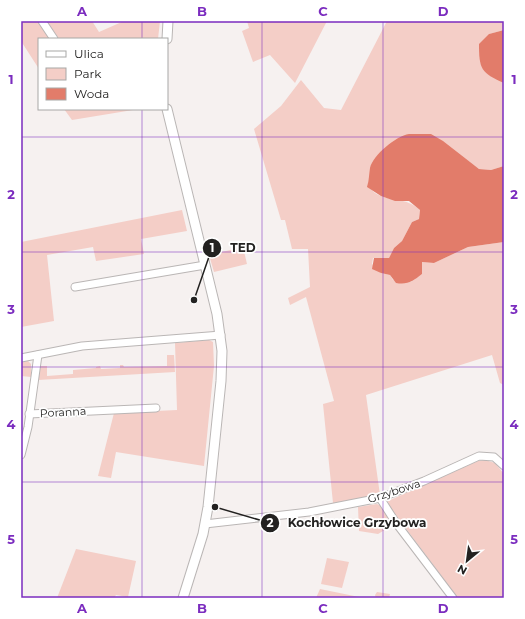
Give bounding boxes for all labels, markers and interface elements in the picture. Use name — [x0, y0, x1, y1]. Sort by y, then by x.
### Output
text: A — [76, 3, 88, 19]
text: B — [197, 3, 207, 19]
text: C — [318, 3, 328, 19]
text: D — [438, 3, 449, 19]
legend — [38, 38, 168, 110]
text: Ulica — [74, 46, 104, 61]
text: Park — [74, 66, 102, 81]
text: 1 — [8, 71, 14, 87]
text: 1 — [511, 71, 517, 87]
text: Woda — [74, 86, 109, 101]
text: 2 — [7, 186, 15, 202]
text: 2 — [510, 186, 518, 202]
callout: TED — [202, 236, 264, 260]
text: 1 — [210, 240, 214, 255]
text: TED — [230, 240, 256, 255]
text: 3 — [6, 301, 15, 317]
text: 3 — [509, 301, 518, 317]
street label: Poranna — [39, 404, 87, 420]
text: 4 — [7, 416, 16, 432]
text: 4 — [510, 416, 519, 432]
street label: Grzybowa — [366, 476, 422, 506]
callout: Kochłowice Grzybowa — [260, 511, 435, 535]
text: 2 — [266, 515, 274, 530]
text: Kochłowice Grzybowa — [288, 515, 426, 530]
text: 5 — [7, 531, 15, 547]
text: 5 — [510, 531, 518, 547]
north arrow — [447, 541, 487, 581]
text: N — [455, 561, 469, 578]
text: A — [76, 600, 88, 616]
text: B — [197, 600, 207, 616]
text: C — [318, 600, 328, 616]
text: D — [438, 600, 449, 616]

